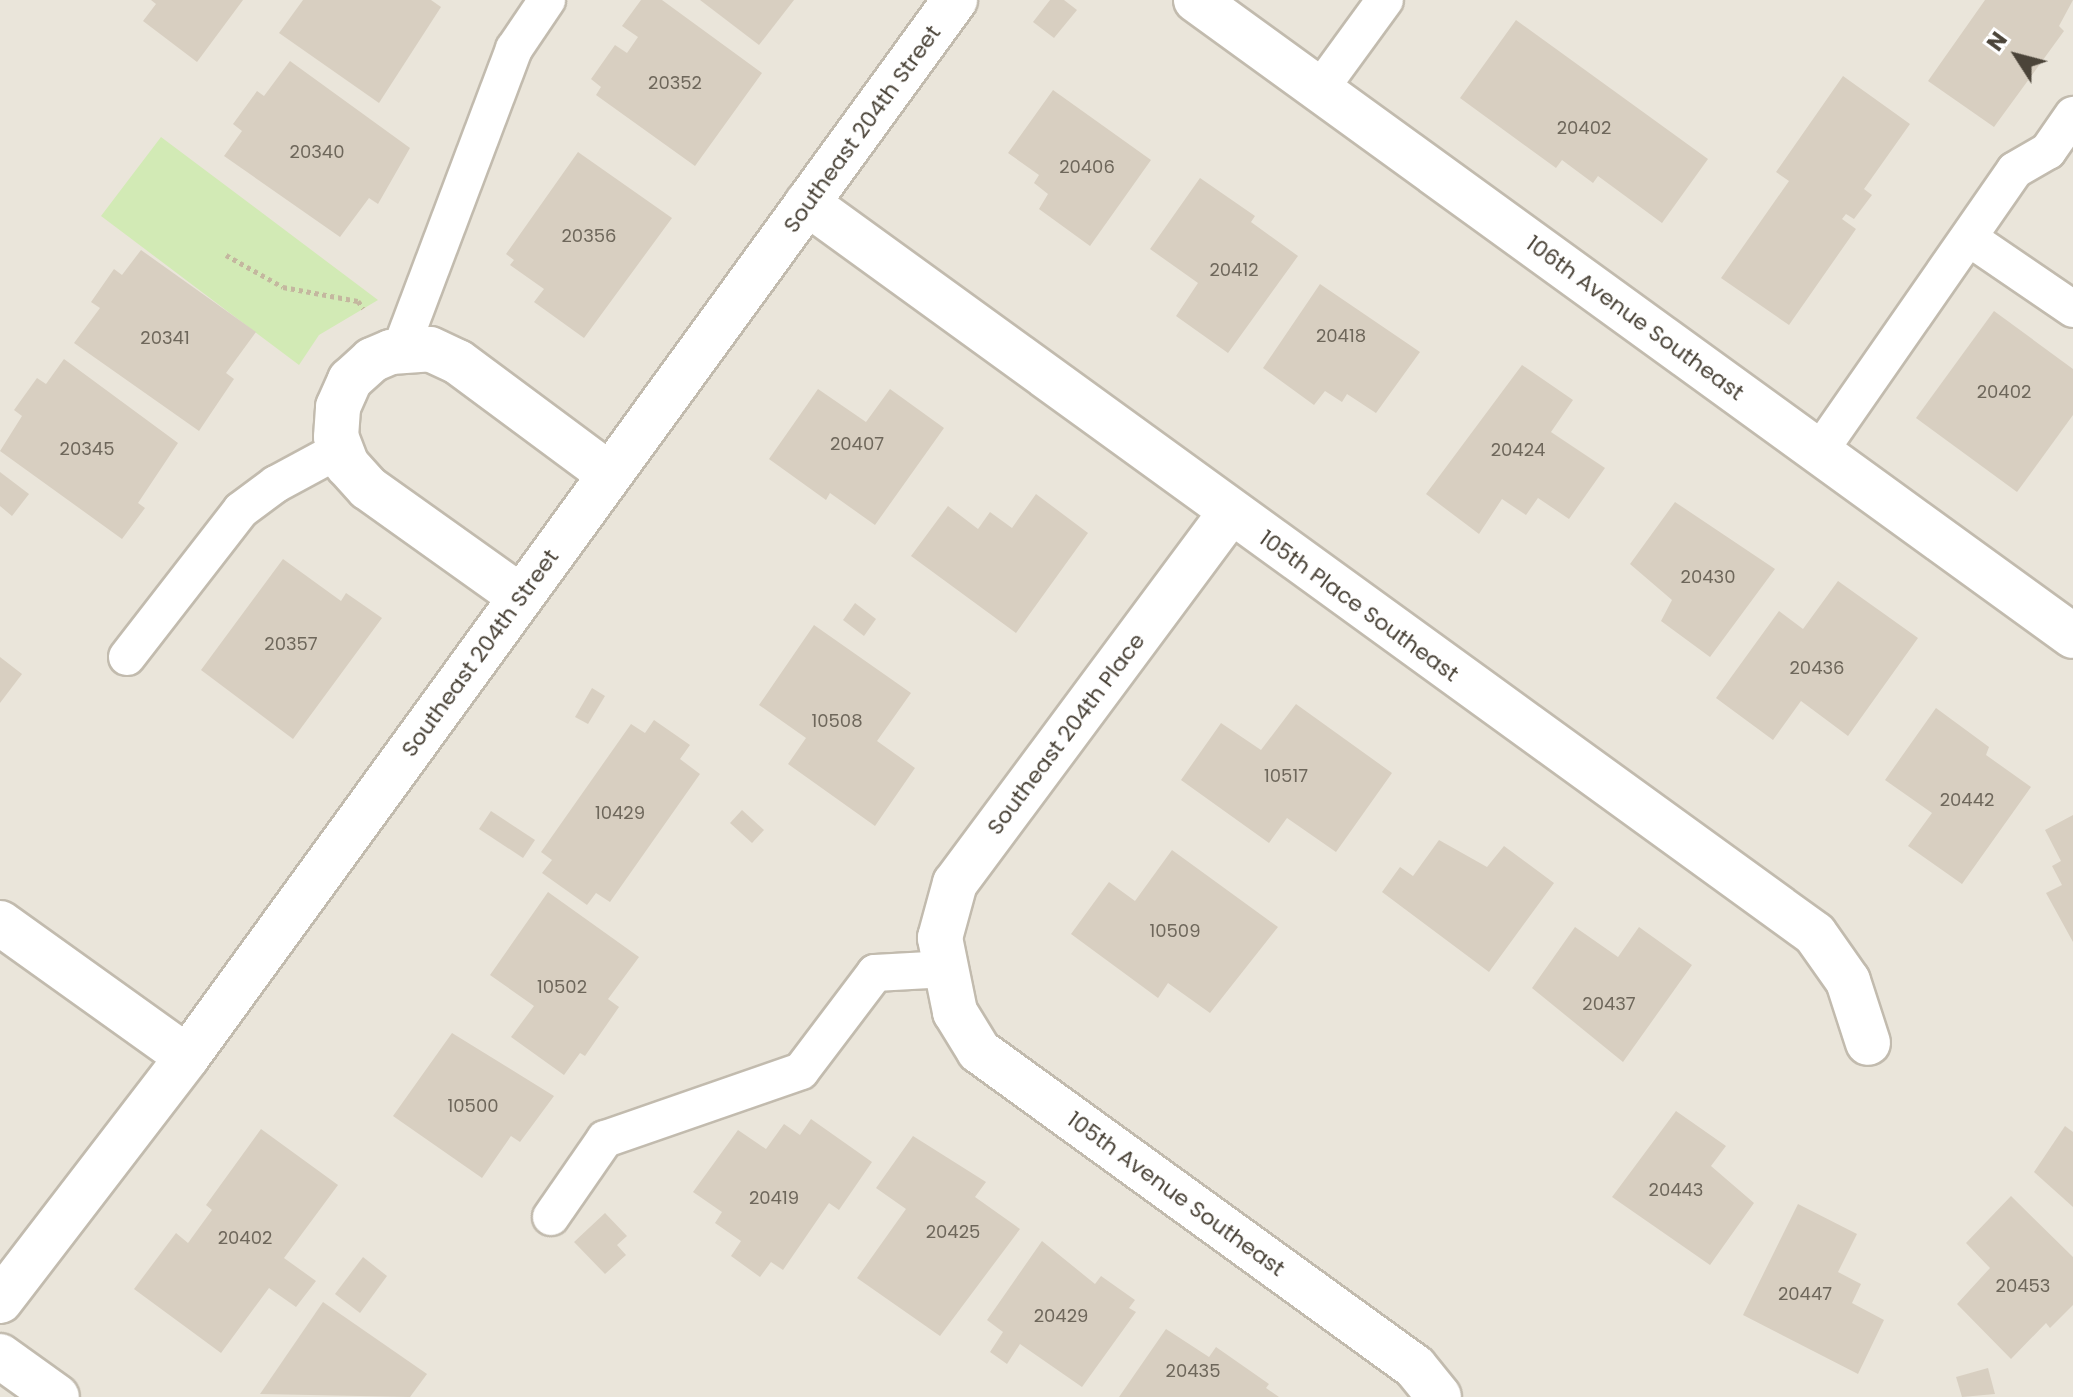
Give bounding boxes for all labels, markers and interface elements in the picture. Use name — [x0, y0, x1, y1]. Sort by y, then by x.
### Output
north arrow — [1977, 16, 2057, 96]
street label: Southeast 204th Street — [778, 20, 946, 238]
text: N — [1980, 26, 2015, 57]
house number: 20352 — [648, 72, 702, 94]
house number: 20402 — [1557, 117, 1611, 139]
house number: 20340 — [290, 141, 344, 163]
house number: 20406 — [1059, 156, 1115, 178]
house number: 20356 — [562, 225, 616, 247]
street label: 106th Avenue Southeast — [1521, 230, 1749, 406]
house number: 20412 — [1209, 259, 1259, 281]
house number: 20418 — [1316, 325, 1366, 347]
house number: 20341 — [140, 327, 190, 349]
house number: 20402 — [1977, 381, 2031, 403]
house number: 20407 — [830, 433, 884, 455]
house number: 20345 — [60, 438, 114, 460]
house number: 20424 — [1491, 439, 1545, 461]
street label: 105th Place Southeast — [1254, 525, 1464, 687]
street label: Southeast 204th Street — [396, 544, 564, 762]
house number: 20430 — [1681, 566, 1735, 588]
street label: Southeast 204th Place — [982, 628, 1150, 840]
house number: 20357 — [264, 633, 318, 655]
house number: 20436 — [1789, 657, 1845, 679]
house number: 10508 — [811, 710, 863, 732]
house number: 10517 — [1264, 765, 1308, 787]
house number: 20442 — [1940, 789, 1994, 811]
house number: 10429 — [595, 802, 645, 824]
house number: 10509 — [1149, 920, 1201, 942]
house number: 10502 — [537, 976, 587, 998]
house number: 20437 — [1582, 993, 1636, 1015]
house number: 10500 — [448, 1095, 498, 1117]
street label: 105th Avenue Southeast — [1062, 1106, 1290, 1282]
house number: 20443 — [1649, 1179, 1703, 1201]
house number: 20419 — [749, 1187, 799, 1209]
house number: 20425 — [926, 1221, 980, 1243]
house number: 20402 — [218, 1227, 272, 1249]
house number: 20453 — [1996, 1275, 2050, 1297]
house number: 20447 — [1778, 1283, 1832, 1305]
house number: 20429 — [1034, 1305, 1088, 1327]
house number: 20435 — [1166, 1360, 1220, 1382]

